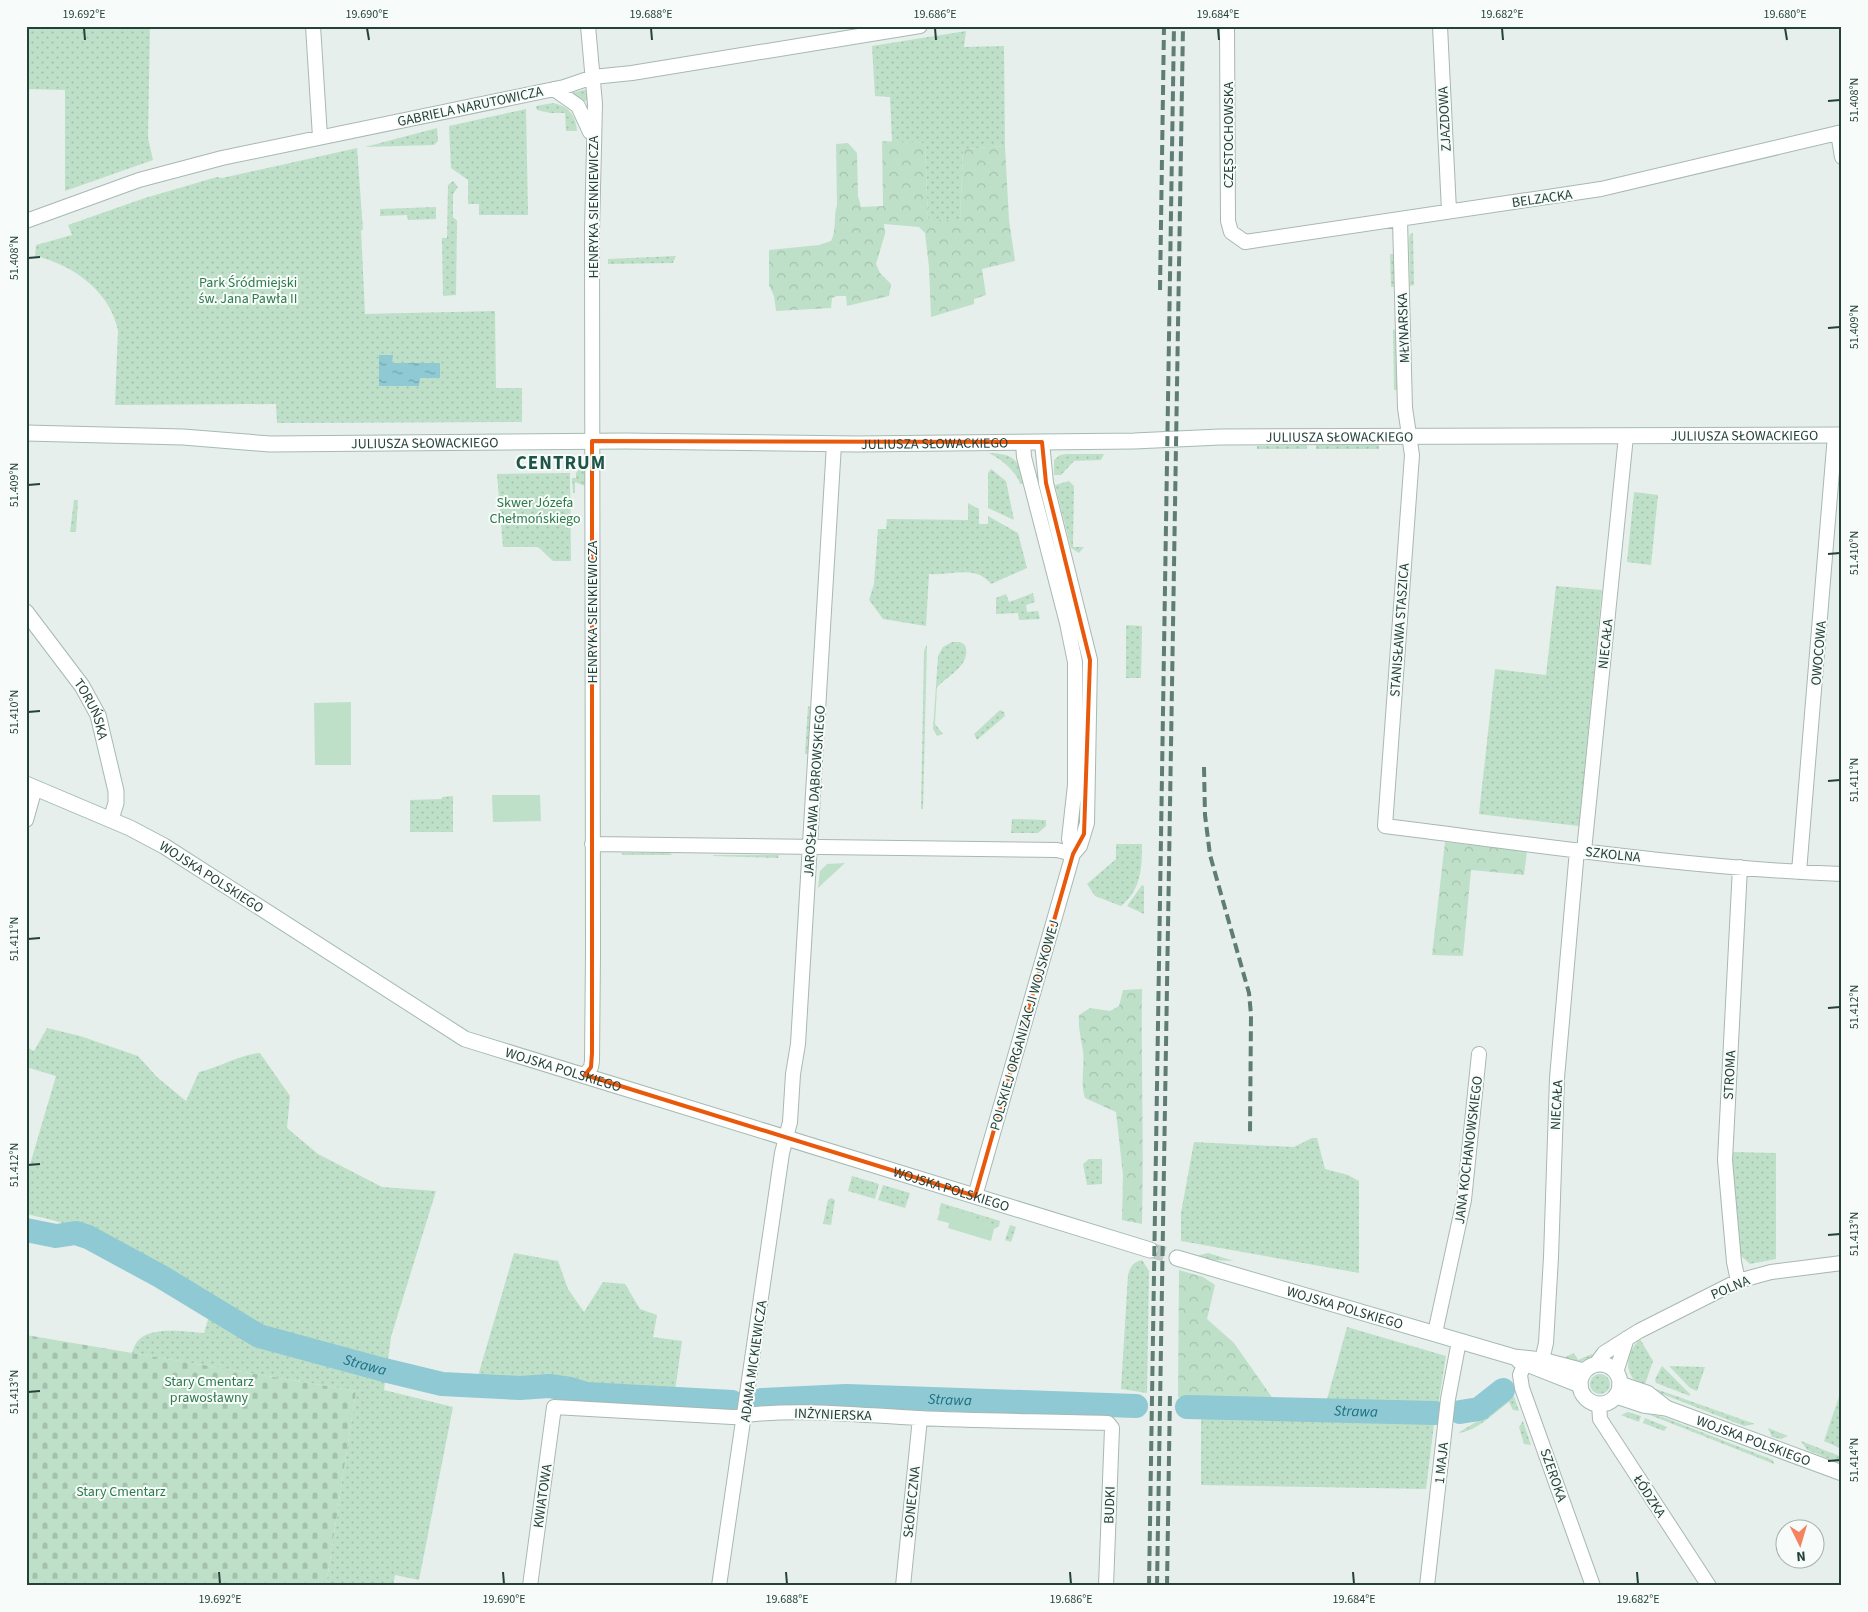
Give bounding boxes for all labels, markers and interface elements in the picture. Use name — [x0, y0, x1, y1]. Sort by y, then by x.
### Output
text: 19.692°E — [62, 6, 106, 23]
text: 19.690°E — [345, 6, 389, 23]
text: 19.688°E — [629, 6, 673, 23]
text: 19.686°E — [913, 6, 957, 23]
text: 19.684°E — [1196, 6, 1240, 23]
text: 19.682°E — [1480, 6, 1524, 23]
text: 19.680°E — [1763, 6, 1807, 23]
text: 51.408°N — [1846, 78, 1863, 122]
street label: CZĘSTOCHOWSKA — [1219, 81, 1239, 188]
street label: GABRIELA NARUTOWICZA — [396, 82, 545, 132]
street label: ZJAZDOWA — [1433, 85, 1457, 152]
street label: HENRYKA SIENKIEWICZA — [584, 135, 604, 278]
street label: BELZACKA — [1511, 185, 1574, 213]
text: 51.408°N — [6, 236, 23, 280]
park label: Park Śródmiejski św. Jana Pawła II — [199, 273, 297, 309]
street label: MŁYNARSKA — [1393, 292, 1415, 363]
text: 51.409°N — [1846, 305, 1863, 349]
street label: JULIUSZA SŁOWACKIEGO — [1671, 426, 1818, 447]
street label: JULIUSZA SŁOWACKIEGO — [1266, 427, 1413, 448]
street label: JULIUSZA SŁOWACKIEGO — [351, 433, 498, 454]
street label: JULIUSZA SŁOWACKIEGO — [861, 433, 1008, 455]
district label: CENTRUM — [516, 450, 606, 477]
text: 51.409°N — [6, 463, 23, 507]
park label: Skwer Józefa Chełmońskiego — [489, 493, 581, 529]
text: 51.410°N — [1846, 531, 1863, 575]
street label: HENRYKA SIENKIEWICZA — [583, 540, 603, 683]
street label: STANISŁAWA STASZICA — [1385, 562, 1415, 698]
street label: NIECAŁA — [1593, 618, 1619, 670]
street label: OWOCOWA — [1806, 620, 1832, 686]
street label: TORUŃSKA — [69, 675, 113, 742]
text: 51.410°N — [6, 690, 23, 734]
street label: JAROSŁAWA DĄBROWSKIEGO — [799, 705, 831, 878]
text: 51.411°N — [1846, 758, 1863, 802]
street label: WOJSKA POLSKIEGO — [155, 836, 267, 918]
street label: SZKOLNA — [1584, 842, 1642, 868]
text: 51.411°N — [6, 917, 23, 961]
street label: POLSKIEJ ORGANIZACJI WOJSKOWEJ — [985, 918, 1065, 1133]
text: 51.412°N — [1846, 985, 1863, 1029]
street label: WOJSKA POLSKIEGO — [503, 1043, 624, 1098]
street label: STROMA — [1719, 1049, 1741, 1100]
street label: JANA KOCHANOWSKIEGO — [1450, 1075, 1488, 1225]
street label: NIECAŁA — [1546, 1079, 1568, 1131]
text: 51.412°N — [6, 1143, 23, 1187]
street label: WOJSKA POLSKIEGO — [891, 1162, 1012, 1217]
text: 51.413°N — [1846, 1212, 1863, 1256]
street label: POLNA — [1708, 1271, 1753, 1305]
street label: WOJSKA POLSKIEGO — [1284, 1282, 1405, 1335]
street label: ADAMA MICKIEWICZA — [736, 1299, 772, 1423]
water label: Strawa — [341, 1349, 389, 1381]
text: 51.413°N — [6, 1370, 23, 1414]
park label: Stary Cmentarz prawosławny — [164, 1372, 254, 1408]
water label: Strawa — [927, 1389, 972, 1411]
water label: Strawa — [1334, 1401, 1378, 1423]
street label: INŻYNIERSKA — [794, 1404, 873, 1426]
street label: WOJSKA POLSKIEGO — [1693, 1411, 1813, 1472]
text: 51.414°N — [1846, 1438, 1863, 1482]
street label: 1 MAJA — [1430, 1441, 1454, 1485]
street label: SZEROKA — [1535, 1446, 1572, 1505]
street label: KWIATOWA — [529, 1462, 557, 1529]
street label: SŁONECZNA — [898, 1465, 926, 1539]
street label: ŁÓDZKA — [1627, 1470, 1671, 1522]
park label: Stary Cmentarz — [76, 1482, 166, 1502]
street label: BUDKI — [1099, 1486, 1121, 1524]
north arrow — [1776, 1520, 1826, 1570]
text: N — [1796, 1546, 1807, 1566]
text: 19.692°E — [198, 1591, 242, 1608]
text: 19.690°E — [482, 1591, 526, 1608]
text: 19.688°E — [765, 1591, 809, 1608]
text: 19.686°E — [1049, 1591, 1093, 1608]
text: 19.684°E — [1332, 1591, 1376, 1608]
text: 19.682°E — [1616, 1591, 1660, 1608]

